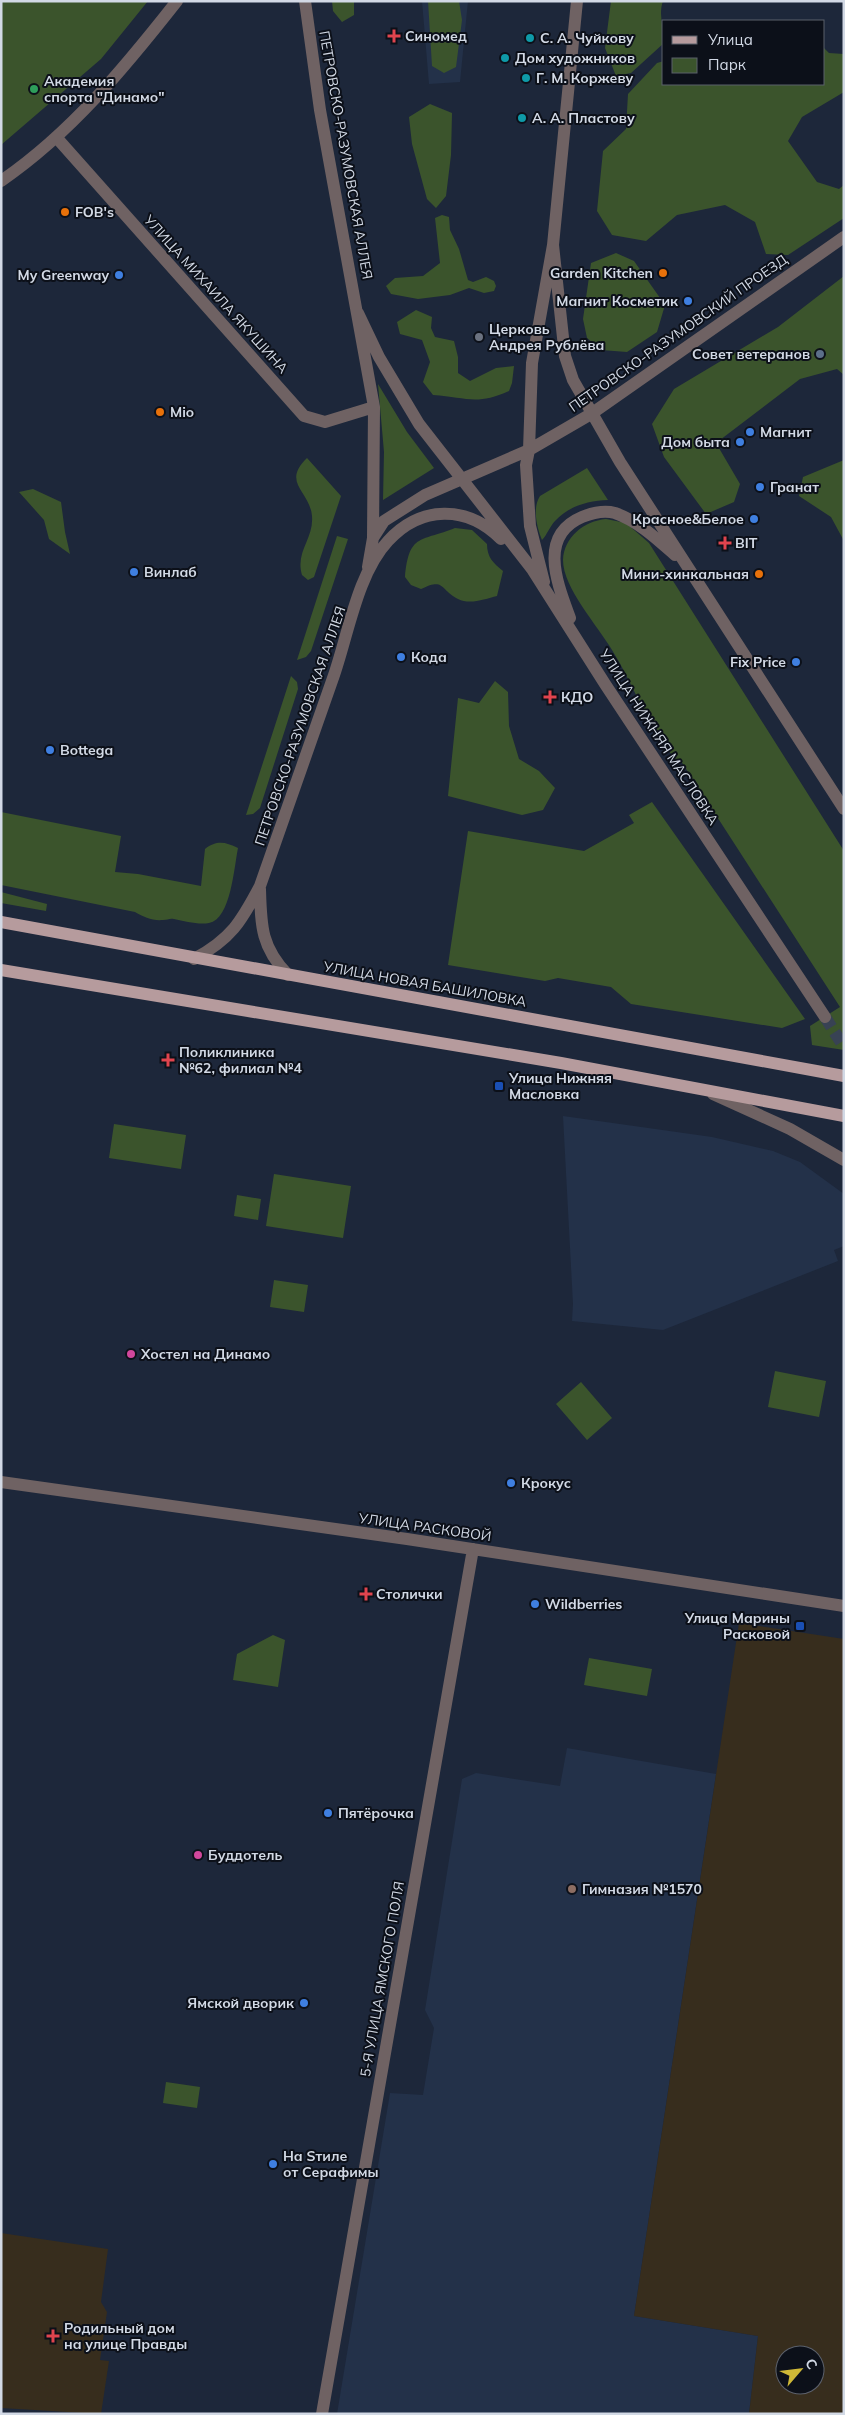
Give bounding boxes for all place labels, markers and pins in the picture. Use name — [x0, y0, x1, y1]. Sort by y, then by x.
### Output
place label: Синомед — [405, 27, 467, 45]
marker: Синомед — [387, 29, 401, 43]
place label: С. А. Чуйкову — [540, 29, 634, 47]
marker: С. А. Чуйкову — [524, 32, 536, 44]
place label: Дом художников — [515, 49, 635, 67]
marker: Дом художников — [499, 52, 511, 64]
place label: Г. М. Коржеву — [536, 69, 634, 87]
place label: Академия спорта "Динамо" — [44, 72, 164, 106]
marker: Г. М. Коржеву — [520, 72, 532, 84]
marker: Академия спорта "Динамо" — [28, 83, 40, 95]
place label: А. А. Пластову — [532, 109, 635, 127]
marker: А. А. Пластову — [516, 112, 528, 124]
place label: FOB's — [75, 203, 114, 221]
marker: FOB's — [59, 206, 71, 218]
place label: Garden Kitchen — [550, 264, 653, 282]
place label: My Greenway — [17, 266, 109, 284]
marker: Garden Kitchen — [657, 267, 669, 279]
marker: My Greenway — [113, 269, 125, 281]
place label: Магнит Косметик — [556, 292, 679, 310]
marker: Магнит Косметик — [682, 295, 694, 307]
place label: Церковь Андрея Рублёва — [489, 320, 604, 354]
marker: Церковь Андрея Рублёва — [473, 331, 485, 343]
place label: Совет ветеранов — [692, 345, 810, 363]
marker: Совет ветеранов — [814, 348, 826, 360]
place label: Mio — [170, 403, 194, 421]
marker: Mio — [154, 406, 166, 418]
place label: Магнит — [760, 423, 812, 441]
marker: Магнит — [744, 426, 756, 438]
place label: Дом быта — [661, 433, 730, 451]
marker: Дом быта — [734, 436, 746, 448]
place label: Гранат — [770, 478, 819, 496]
marker: Гранат — [754, 481, 766, 493]
place label: Красное&Белое — [632, 510, 744, 528]
marker: Красное&Белое — [748, 513, 760, 525]
place label: BIT — [735, 534, 758, 552]
marker: BIT — [719, 537, 731, 549]
place label: Винлаб — [144, 563, 197, 581]
place label: Мини-хинкальная — [621, 565, 749, 583]
marker: Винлаб — [128, 566, 140, 578]
marker: Мини-хинкальная — [753, 568, 765, 580]
place label: Кода — [411, 648, 447, 666]
marker: Кода — [395, 651, 407, 663]
place label: Fix Price — [730, 653, 786, 671]
marker: Fix Price — [790, 656, 802, 668]
place label: КДО — [561, 688, 593, 706]
marker: КДО — [543, 690, 557, 704]
place label: Bottega — [60, 741, 113, 759]
marker: Bottega — [44, 744, 56, 756]
place label: Поликлиника №62, филиал №4 — [179, 1043, 302, 1077]
marker: Поликлиника №62, филиал №4 — [161, 1053, 175, 1067]
place label: Улица Нижняя Масловка — [508, 1069, 612, 1103]
marker: Улица Нижняя Масловка — [493, 1080, 505, 1092]
place label: Хостел на Динамо — [140, 1345, 270, 1363]
marker: Хостел на Динамо — [125, 1348, 137, 1360]
place label: Крокус — [521, 1474, 571, 1492]
marker: Крокус — [505, 1477, 517, 1489]
place label: Столички — [376, 1585, 443, 1603]
marker: Столички — [360, 1588, 372, 1600]
place label: Wildberries — [545, 1595, 622, 1613]
marker: Wildberries — [529, 1598, 541, 1610]
place label: Улица Марины Расковой — [684, 1609, 790, 1643]
marker: Улица Марины Расковой — [794, 1620, 806, 1632]
place label: Пятёрочка — [338, 1804, 414, 1822]
marker: Пятёрочка — [322, 1807, 334, 1819]
place label: Буддотель — [208, 1846, 283, 1864]
marker: Буддотель — [192, 1849, 204, 1861]
place label: Гимназия №1570 — [582, 1880, 702, 1898]
marker: Гимназия №1570 — [566, 1883, 578, 1895]
place label: Ямской дворик — [187, 1994, 295, 2012]
marker: Ямской дворик — [298, 1997, 310, 2009]
place label: На Sтиле от Серафимы — [283, 2147, 379, 2181]
marker: На Sтиле от Серафимы — [267, 2158, 279, 2170]
place label: Родильный дом на улице Правды — [64, 2319, 187, 2353]
marker: Родильный дом на улице Правды — [46, 2329, 60, 2343]

